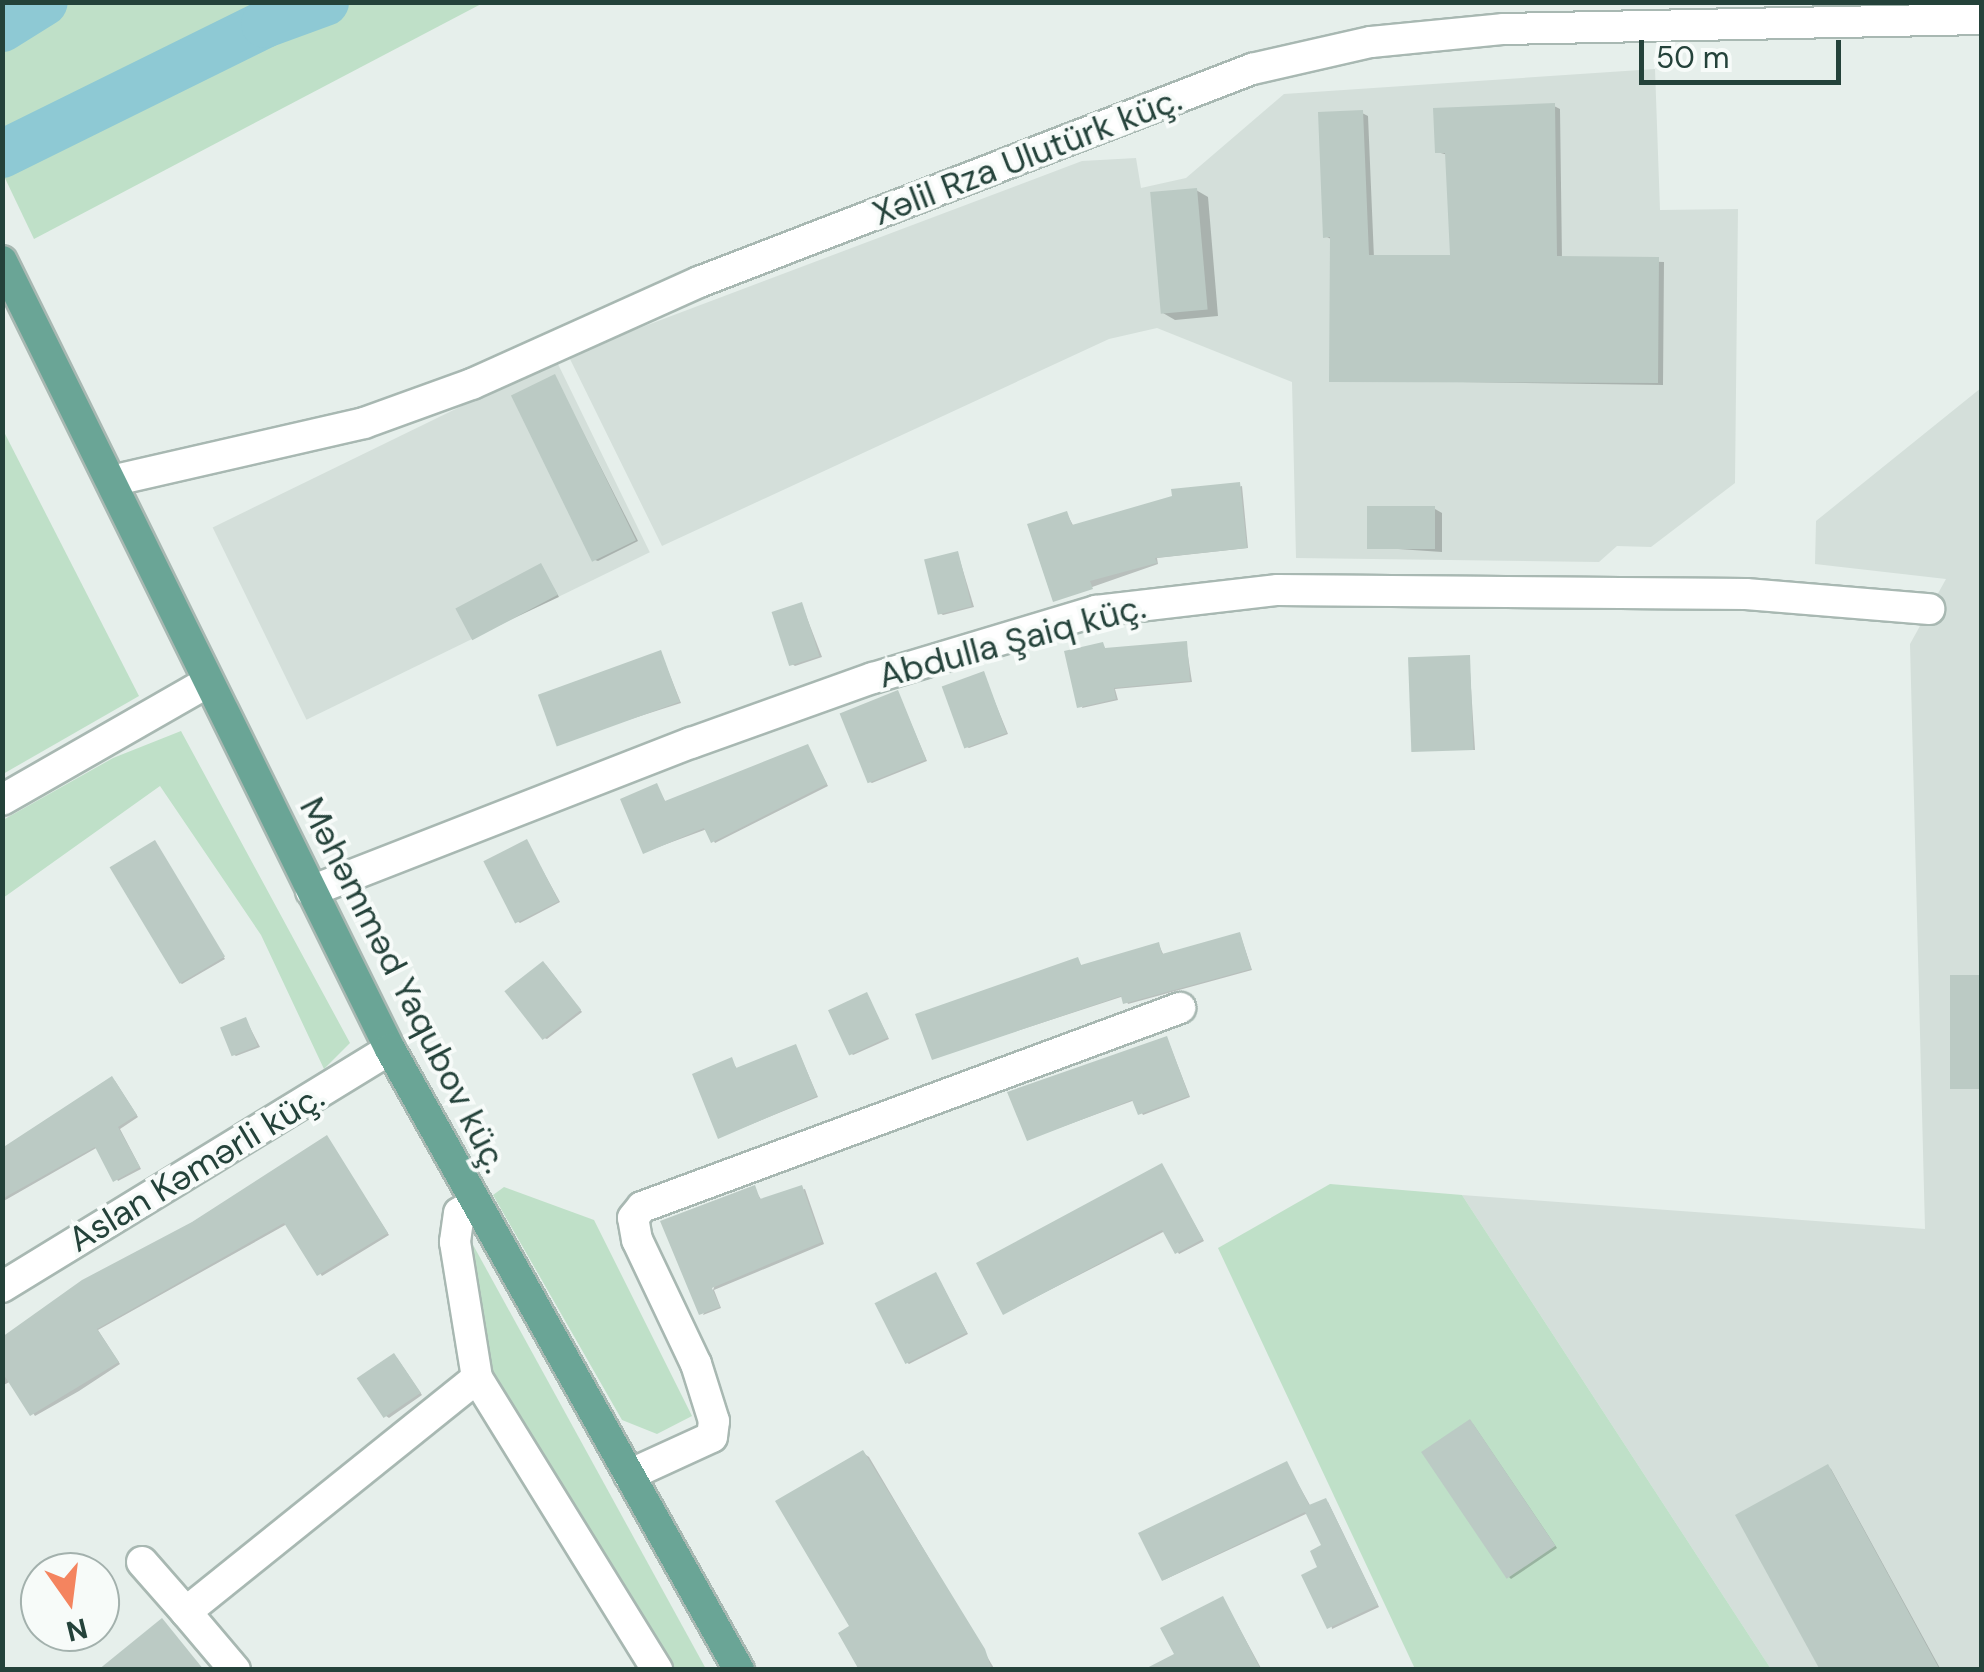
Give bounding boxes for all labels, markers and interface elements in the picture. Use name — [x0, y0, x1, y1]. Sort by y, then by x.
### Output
scale bar — [1644, 20, 1846, 82]
text: 50 m — [1656, 38, 1730, 77]
street label: Xəlil Rza Ulutürk küç. — [867, 78, 1187, 234]
street label: Abdulla Şaiq küç. — [874, 585, 1150, 697]
street label: Məhəmməd Yaqubov küç. — [291, 790, 517, 1180]
street label: Aslan Kəmərli küç. — [61, 1075, 331, 1261]
north arrow — [20, 1552, 120, 1652]
text: N — [63, 1609, 91, 1650]

